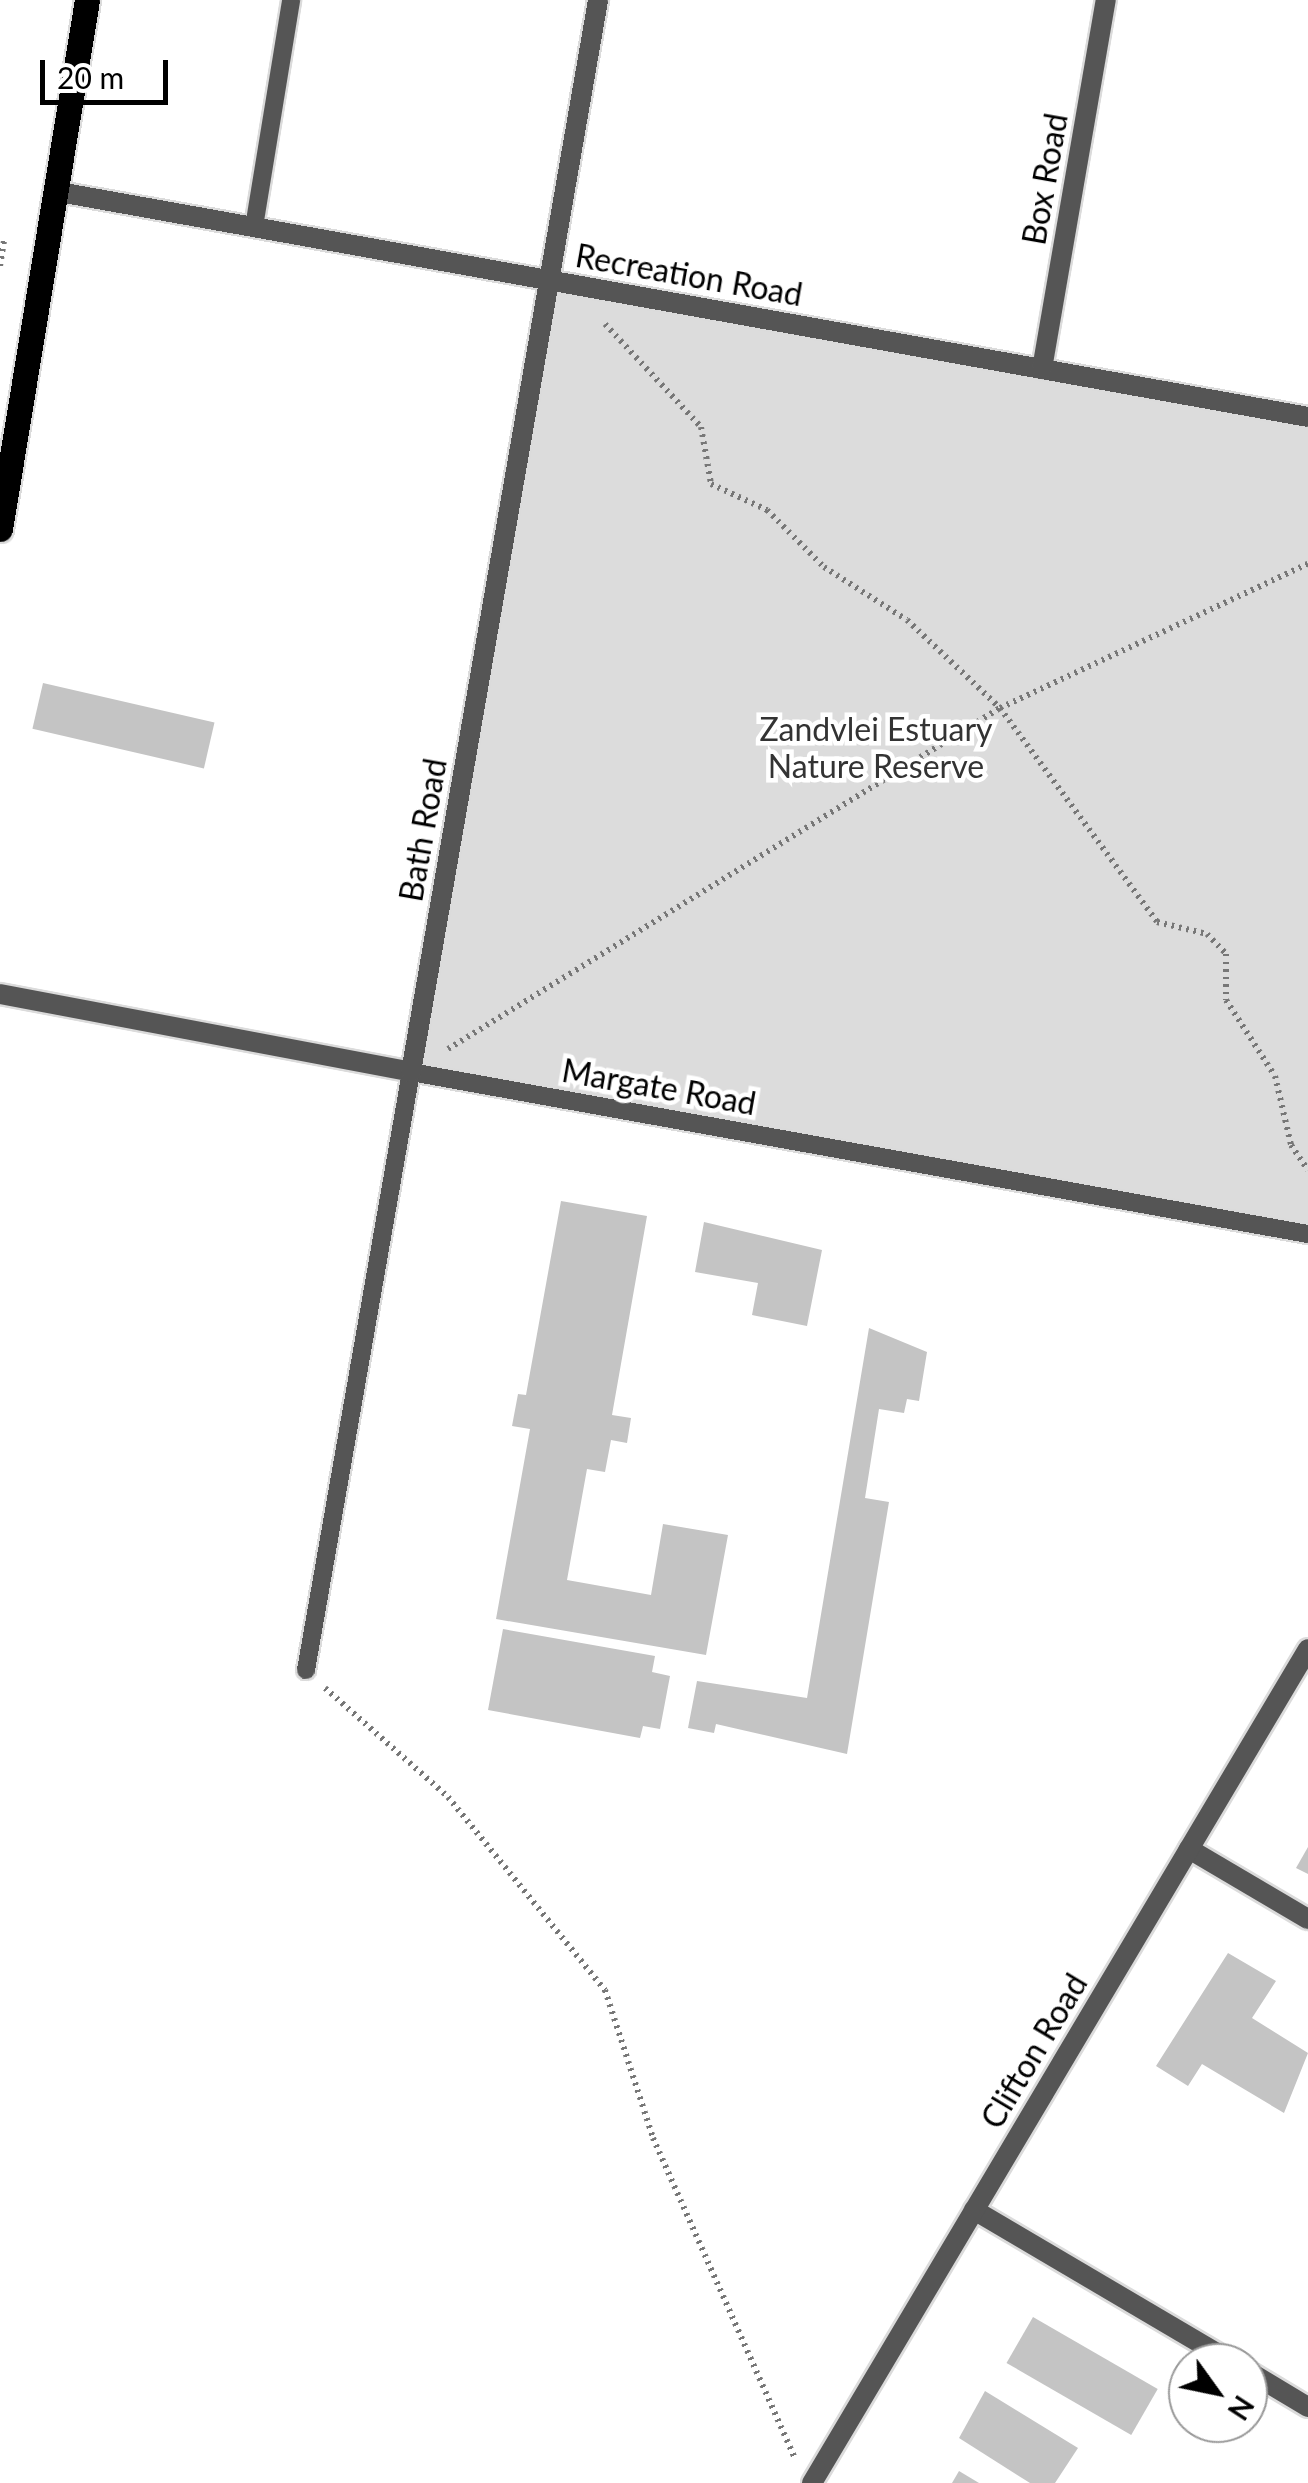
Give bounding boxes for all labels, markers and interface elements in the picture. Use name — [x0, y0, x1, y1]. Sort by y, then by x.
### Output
scale bar — [45, 40, 172, 102]
text: 20 m — [57, 59, 124, 95]
street label: Box Road — [1015, 110, 1075, 248]
street label: Recreation Road — [573, 236, 805, 314]
park label: Zandvlei Estuary Nature Reserve — [759, 711, 993, 786]
street label: Bath Road — [392, 755, 454, 905]
street label: Margate Road — [559, 1051, 759, 1123]
street label: Clifton Road — [973, 1967, 1095, 2135]
north arrow — [1168, 2343, 1268, 2443]
text: N — [1221, 2390, 1262, 2427]

